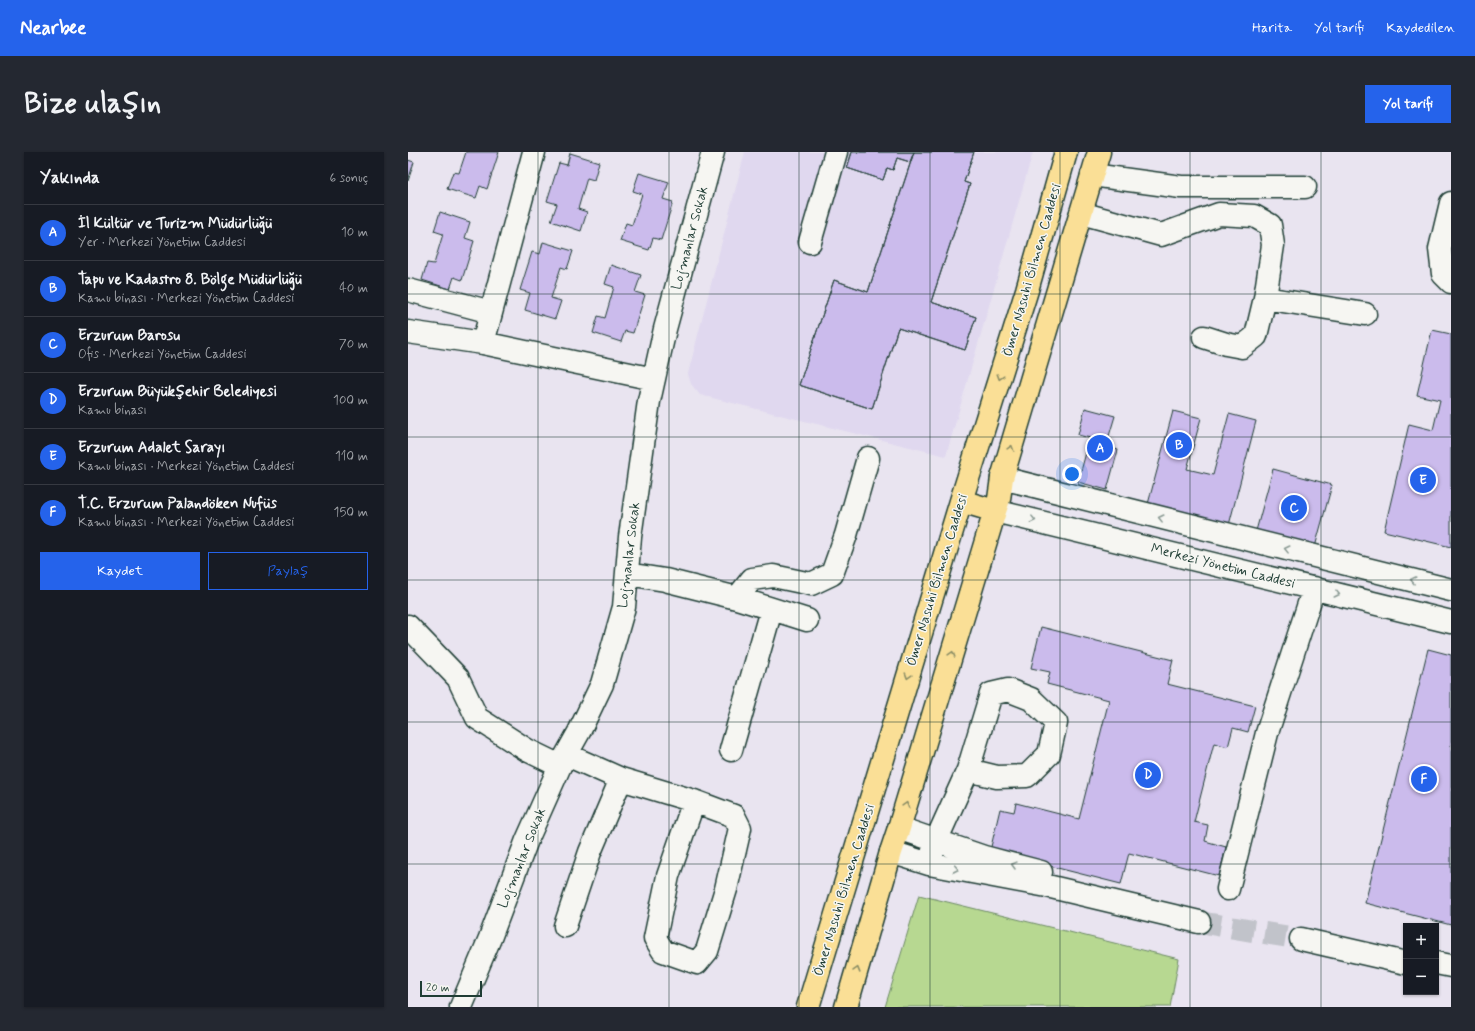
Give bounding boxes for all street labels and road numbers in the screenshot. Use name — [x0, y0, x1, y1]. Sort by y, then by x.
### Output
street label: Ömer Nasuhi Bilmen Caddesi — [999, 181, 1065, 359]
street label: Lojmanlar Sokak — [668, 184, 713, 292]
street label: Ömer Nasuhi Bilmen Caddesi — [902, 492, 972, 668]
street label: Lojmanlar Sokak — [614, 501, 644, 609]
street label: Merkezi Yönetim Caddesi — [1149, 539, 1297, 593]
street label: Ömer Nasuhi Bilmen Caddesi — [809, 802, 879, 978]
street label: Lojmanlar Sokak — [494, 805, 550, 911]

